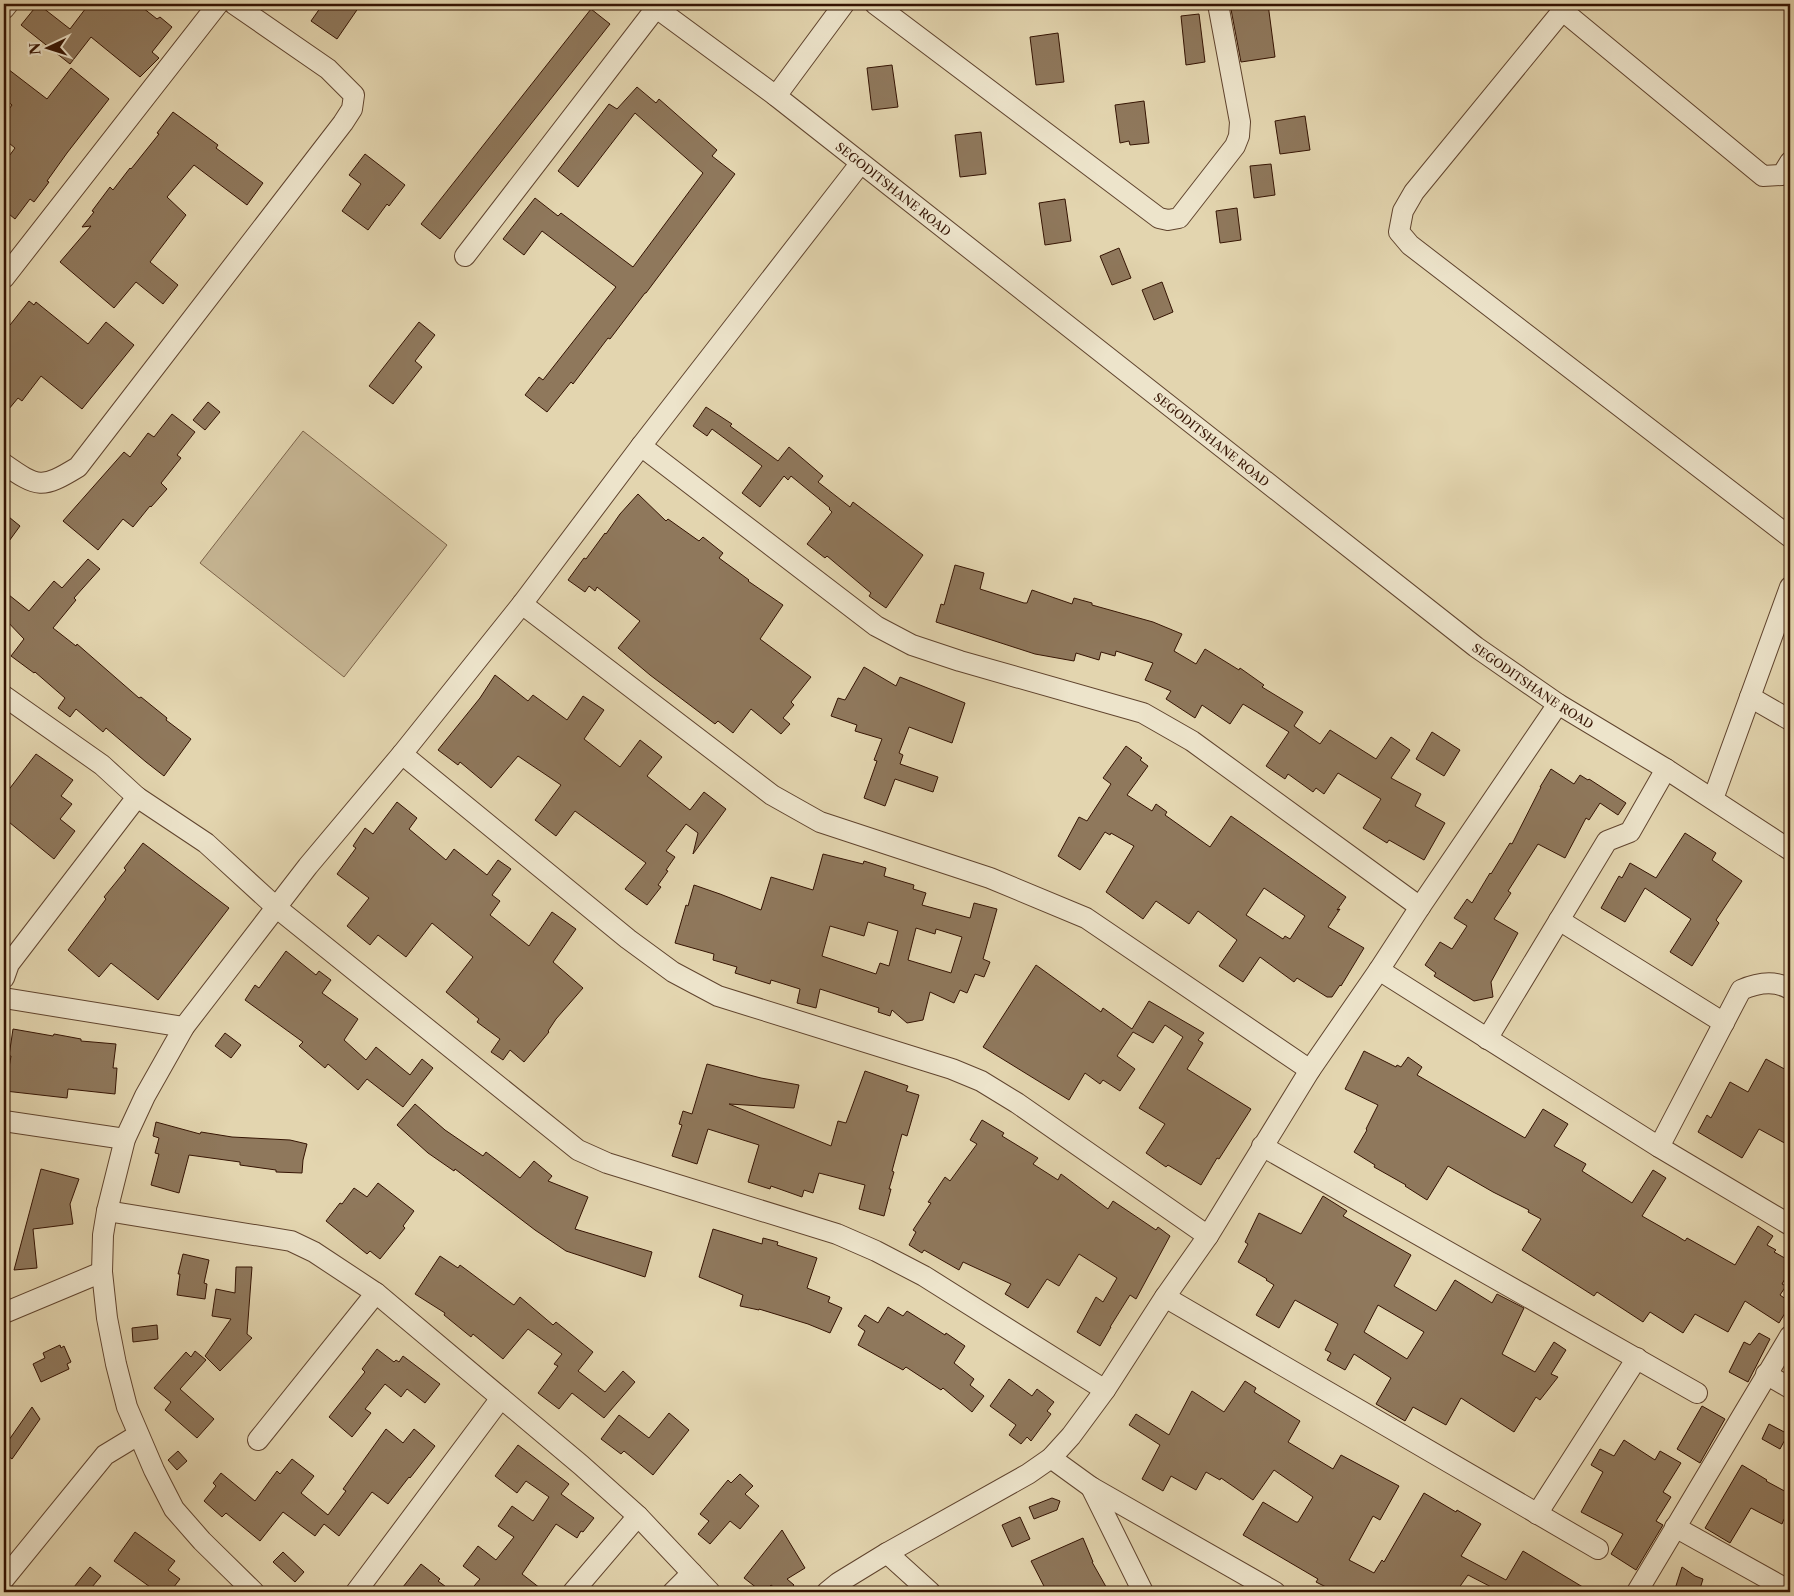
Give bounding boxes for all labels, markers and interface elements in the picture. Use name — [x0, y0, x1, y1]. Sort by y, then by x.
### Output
north arrow — [22, 22, 72, 72]
text: N — [26, 42, 44, 56]
street label: SEGODITSHANE ROAD — [833, 139, 955, 239]
street label: SEGODITSHANE ROAD — [1151, 389, 1273, 489]
street label: SEGODITSHANE ROAD — [1470, 639, 1597, 731]

